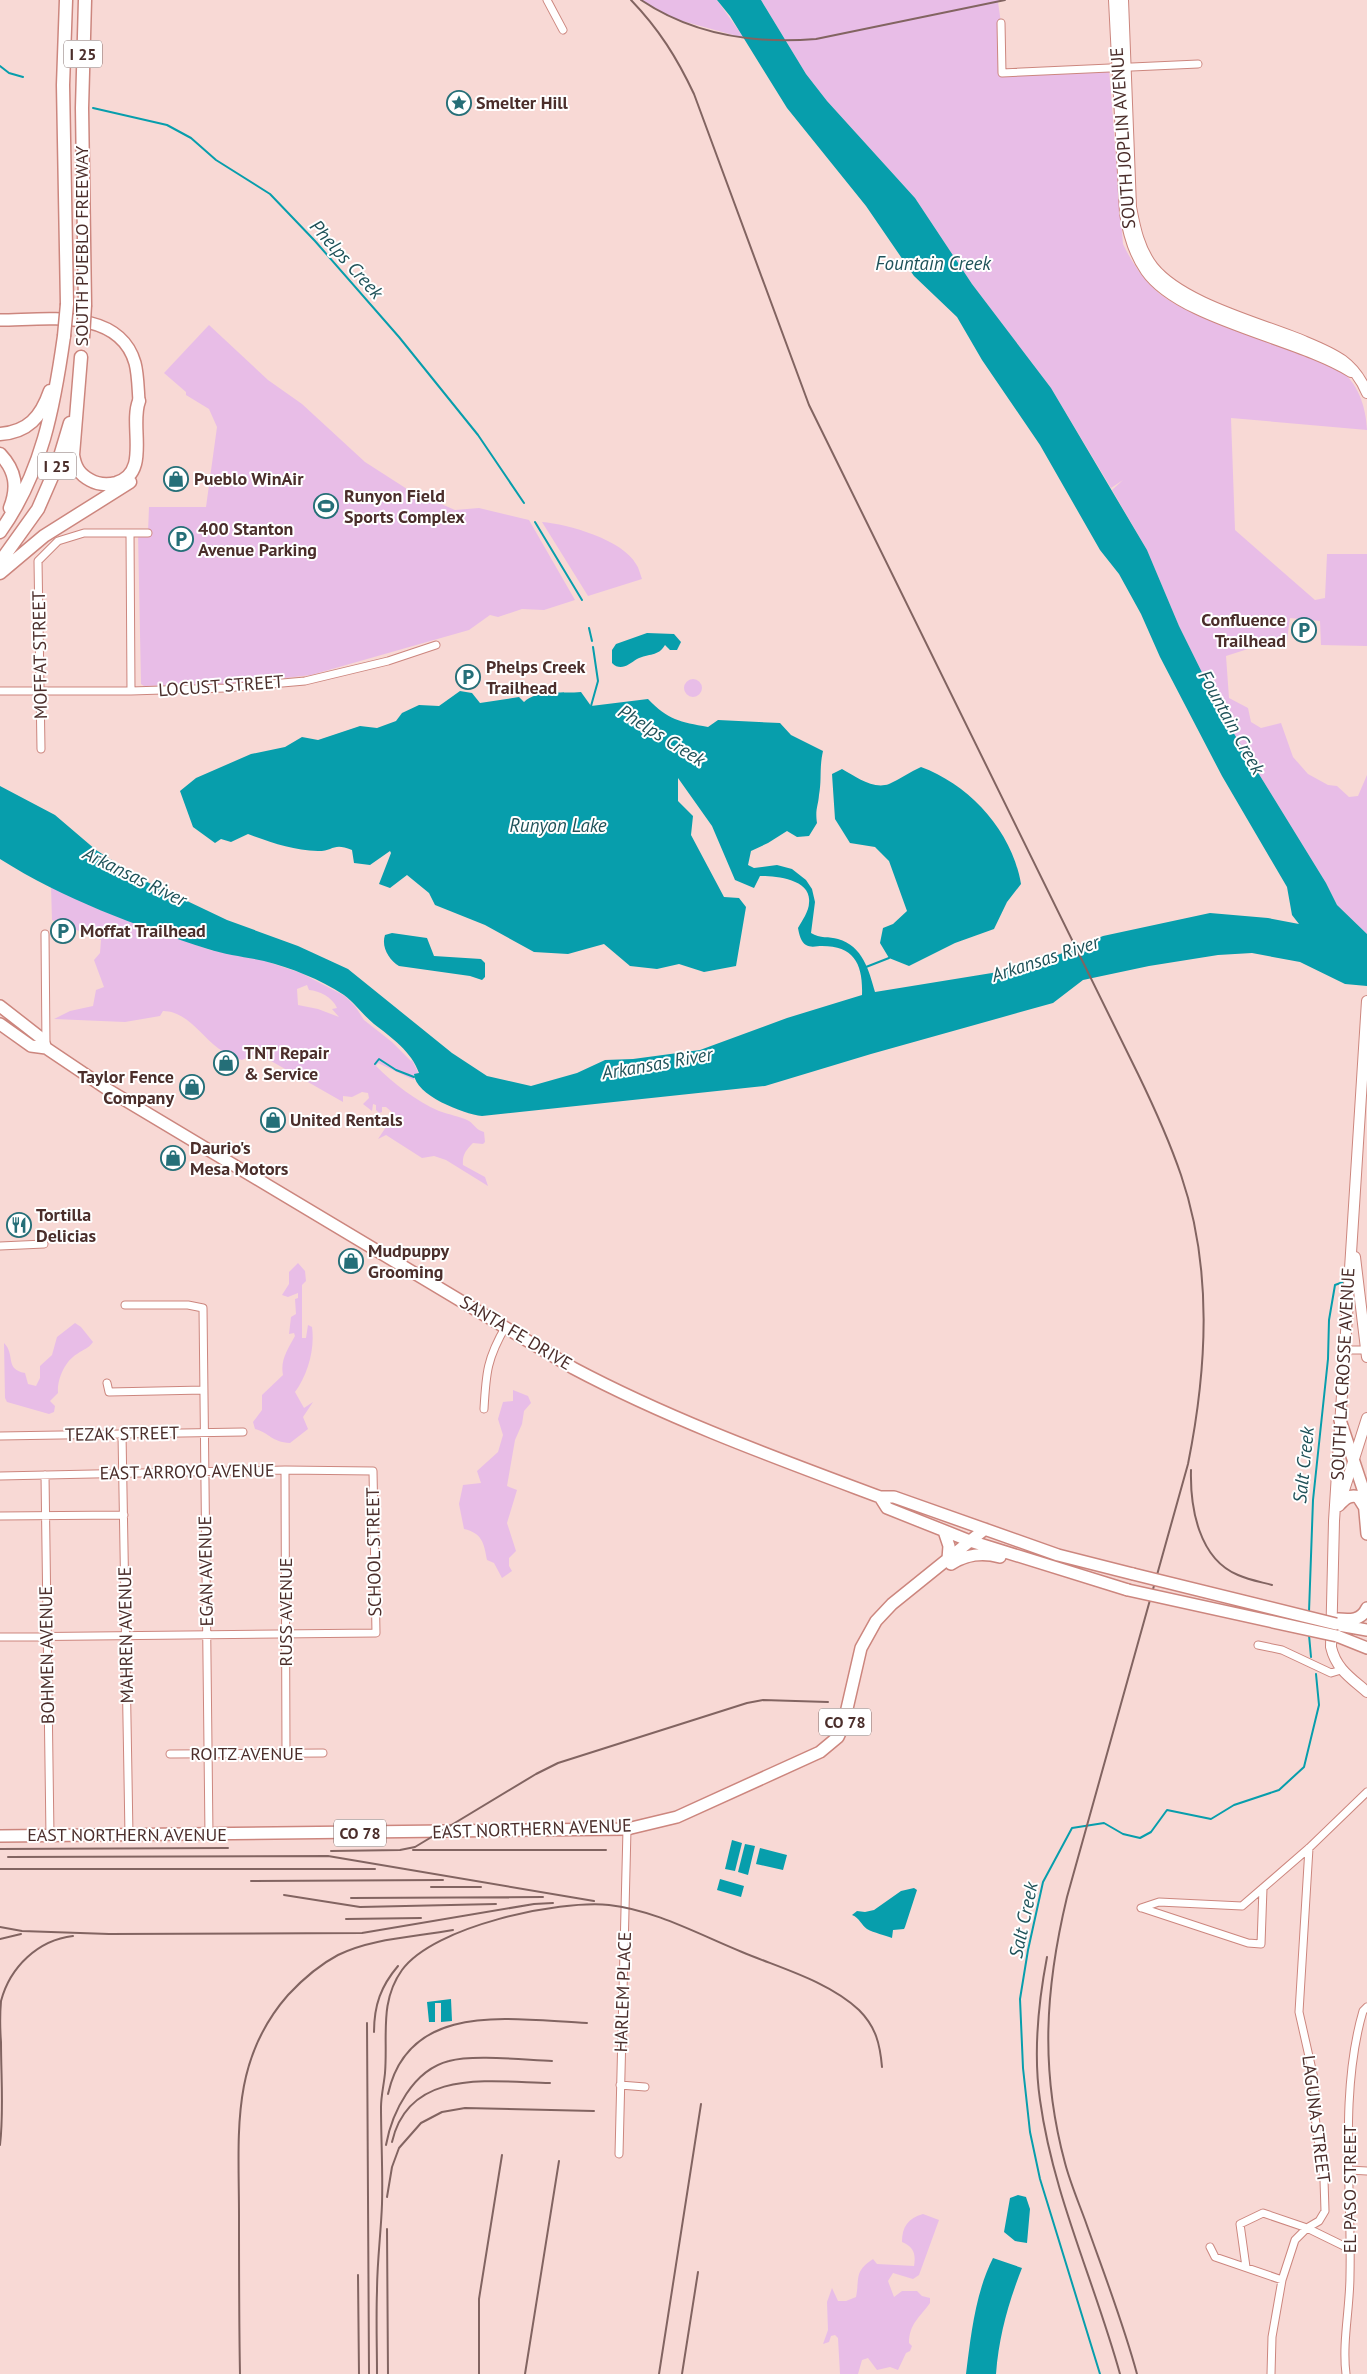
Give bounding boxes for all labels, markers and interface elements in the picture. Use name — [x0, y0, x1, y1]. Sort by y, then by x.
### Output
road number: I 25 — [64, 41, 102, 68]
street label: SOUTH JOPLIN AVENUE — [1105, 46, 1140, 230]
place icon: Smelter Hill — [446, 90, 472, 116]
place label: Smelter Hill — [476, 91, 569, 114]
street label: SOUTH PUEBLO FREEWAY — [70, 146, 93, 346]
water label: Phelps Creek — [305, 214, 390, 305]
water label: Fountain Creek — [875, 251, 992, 275]
road number: I 25 — [38, 452, 76, 480]
shop icon: Pueblo WinAir — [163, 466, 189, 492]
place label: Pueblo WinAir — [194, 467, 304, 490]
place label: Runyon Field Sports Complex — [344, 484, 465, 528]
sports icon: Runyon Field Sports Complex — [313, 493, 339, 519]
place label: 400 Stanton Avenue Parking — [198, 517, 317, 561]
parking icon: 400 Stanton Avenue Parking — [168, 526, 194, 552]
street label: MOFFAT STREET — [27, 591, 52, 719]
place label: Confluence Trailhead — [1201, 608, 1286, 652]
parking icon: Confluence Trailhead — [1291, 617, 1317, 643]
place label: Phelps Creek Trailhead — [486, 655, 586, 699]
parking icon: Phelps Creek Trailhead — [455, 664, 481, 690]
water label: Fountain Creek — [1193, 666, 1271, 780]
street label: LOCUST STREET — [158, 670, 284, 701]
water label: Phelps Creek — [614, 699, 711, 772]
water label: Runyon Lake — [509, 813, 607, 837]
water label: Arkansas River — [79, 840, 192, 912]
parking icon: Moffat Trailhead — [50, 918, 76, 944]
place label: Moffat Trailhead — [80, 919, 206, 942]
water label: Arkansas River — [987, 929, 1104, 987]
place label: TNT Repair & Service — [244, 1041, 330, 1085]
water label: Arkansas River — [599, 1041, 716, 1085]
shop icon: TNT Repair & Service — [213, 1050, 239, 1076]
place label: Taylor Fence Company — [78, 1065, 174, 1109]
shop icon: Taylor Fence Company — [179, 1074, 205, 1100]
shop icon: United Rentals — [260, 1107, 286, 1133]
place label: United Rentals — [290, 1108, 403, 1131]
place label: Daurio's Mesa Motors — [190, 1136, 289, 1180]
shop icon: Daurio's Mesa Motors — [160, 1145, 186, 1171]
place label: Tortilla Delicias — [36, 1203, 96, 1247]
restaurant icon: Tortilla Delicias — [6, 1212, 32, 1238]
place label: Mudpuppy Grooming — [368, 1239, 449, 1283]
shop icon: Mudpuppy Grooming — [338, 1248, 364, 1274]
street label: SOUTH LA CROSSE AVENUE — [1325, 1267, 1360, 1481]
street label: SANTA FE DRIVE — [456, 1290, 577, 1375]
street label: TEZAK STREET — [65, 1421, 179, 1446]
water label: Salt Creek — [1287, 1424, 1319, 1505]
street label: EAST ARROYO AVENUE — [99, 1458, 275, 1485]
street label: SCHOOL STREET — [361, 1487, 386, 1617]
street label: EGAN AVENUE — [193, 1515, 218, 1627]
street label: RUSS AVENUE — [274, 1558, 297, 1666]
street label: MAHREN AVENUE — [113, 1566, 138, 1704]
street label: BOHMEN AVENUE — [34, 1586, 59, 1724]
road number: CO 78 — [819, 1708, 871, 1735]
street label: ROITZ AVENUE — [190, 1742, 304, 1765]
street label: EAST NORTHERN AVENUE — [432, 1814, 632, 1843]
road number: CO 78 — [334, 1820, 386, 1846]
street label: EAST NORTHERN AVENUE — [27, 1823, 227, 1846]
water label: Salt Creek — [1003, 1878, 1043, 1960]
street label: HARLEM PLACE — [609, 1931, 636, 2053]
street label: LAGUNA STREET — [1297, 2054, 1336, 2184]
street label: EL PASO STREET — [1338, 2125, 1361, 2253]

